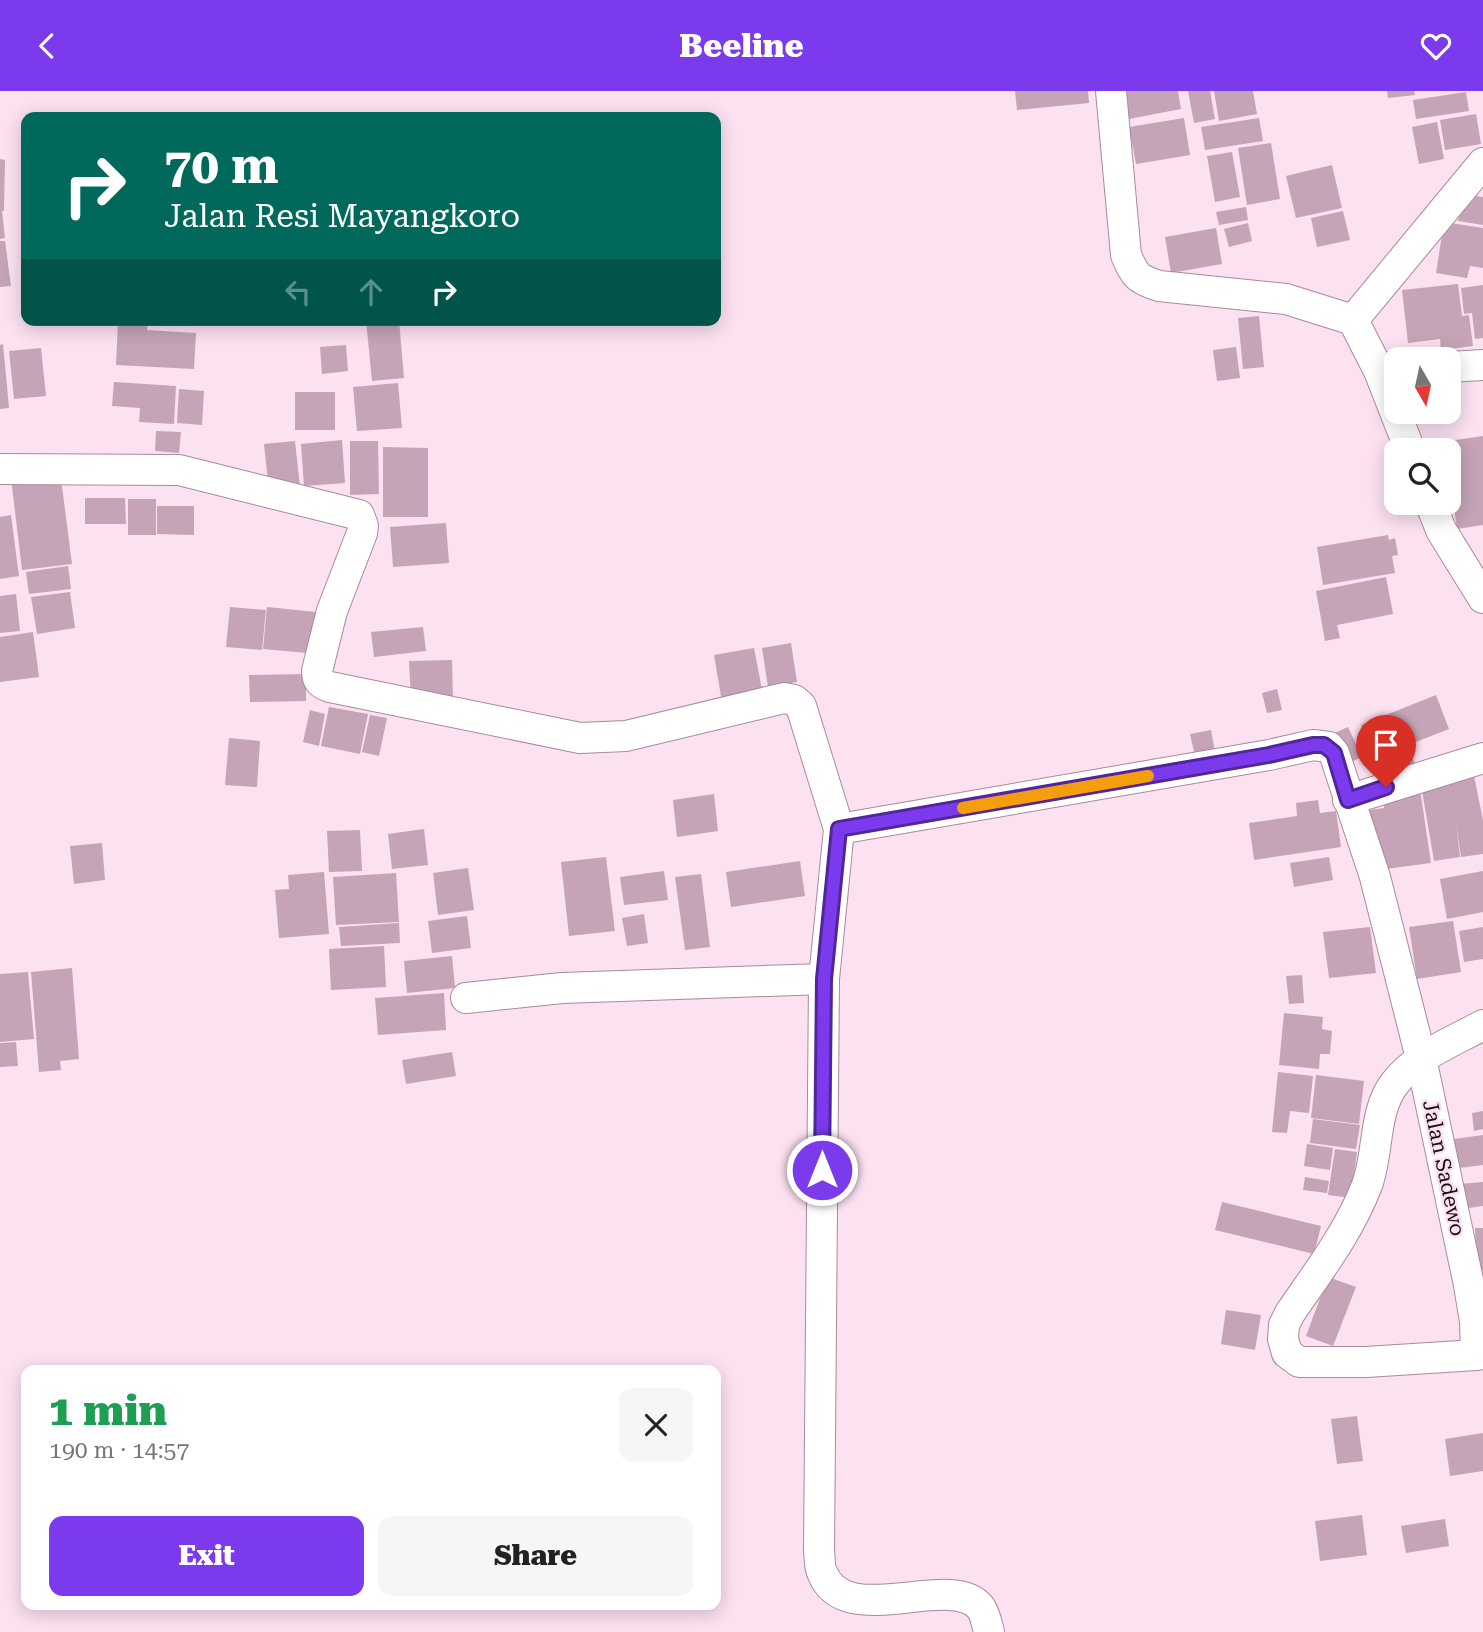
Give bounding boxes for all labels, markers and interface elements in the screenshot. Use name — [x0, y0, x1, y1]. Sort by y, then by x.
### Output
icon: back — [28, 27, 66, 65]
text: Beeline — [679, 27, 804, 65]
icon: heart — [1417, 27, 1455, 65]
text: 70 m — [164, 138, 279, 195]
icon: right — [49, 140, 140, 231]
text: Jalan Resi Mayangkoro — [164, 197, 520, 235]
icon: left — [279, 273, 317, 311]
icon: ahead — [352, 273, 390, 311]
icon: right — [425, 273, 463, 311]
north arrow — [1384, 347, 1461, 423]
map controls — [1384, 347, 1461, 515]
button: search — [1384, 438, 1461, 515]
pin — [1356, 715, 1416, 787]
icon: arrive — [1367, 726, 1405, 764]
street label: Jalan Sadewo — [1418, 1098, 1470, 1238]
position arrow — [785, 1133, 859, 1207]
text: 1 min — [49, 1386, 167, 1435]
button: close — [619, 1388, 693, 1462]
text: 190 m · 14:57 — [49, 1437, 189, 1464]
button: Exit — [49, 1516, 364, 1596]
button: Share — [378, 1516, 693, 1596]

